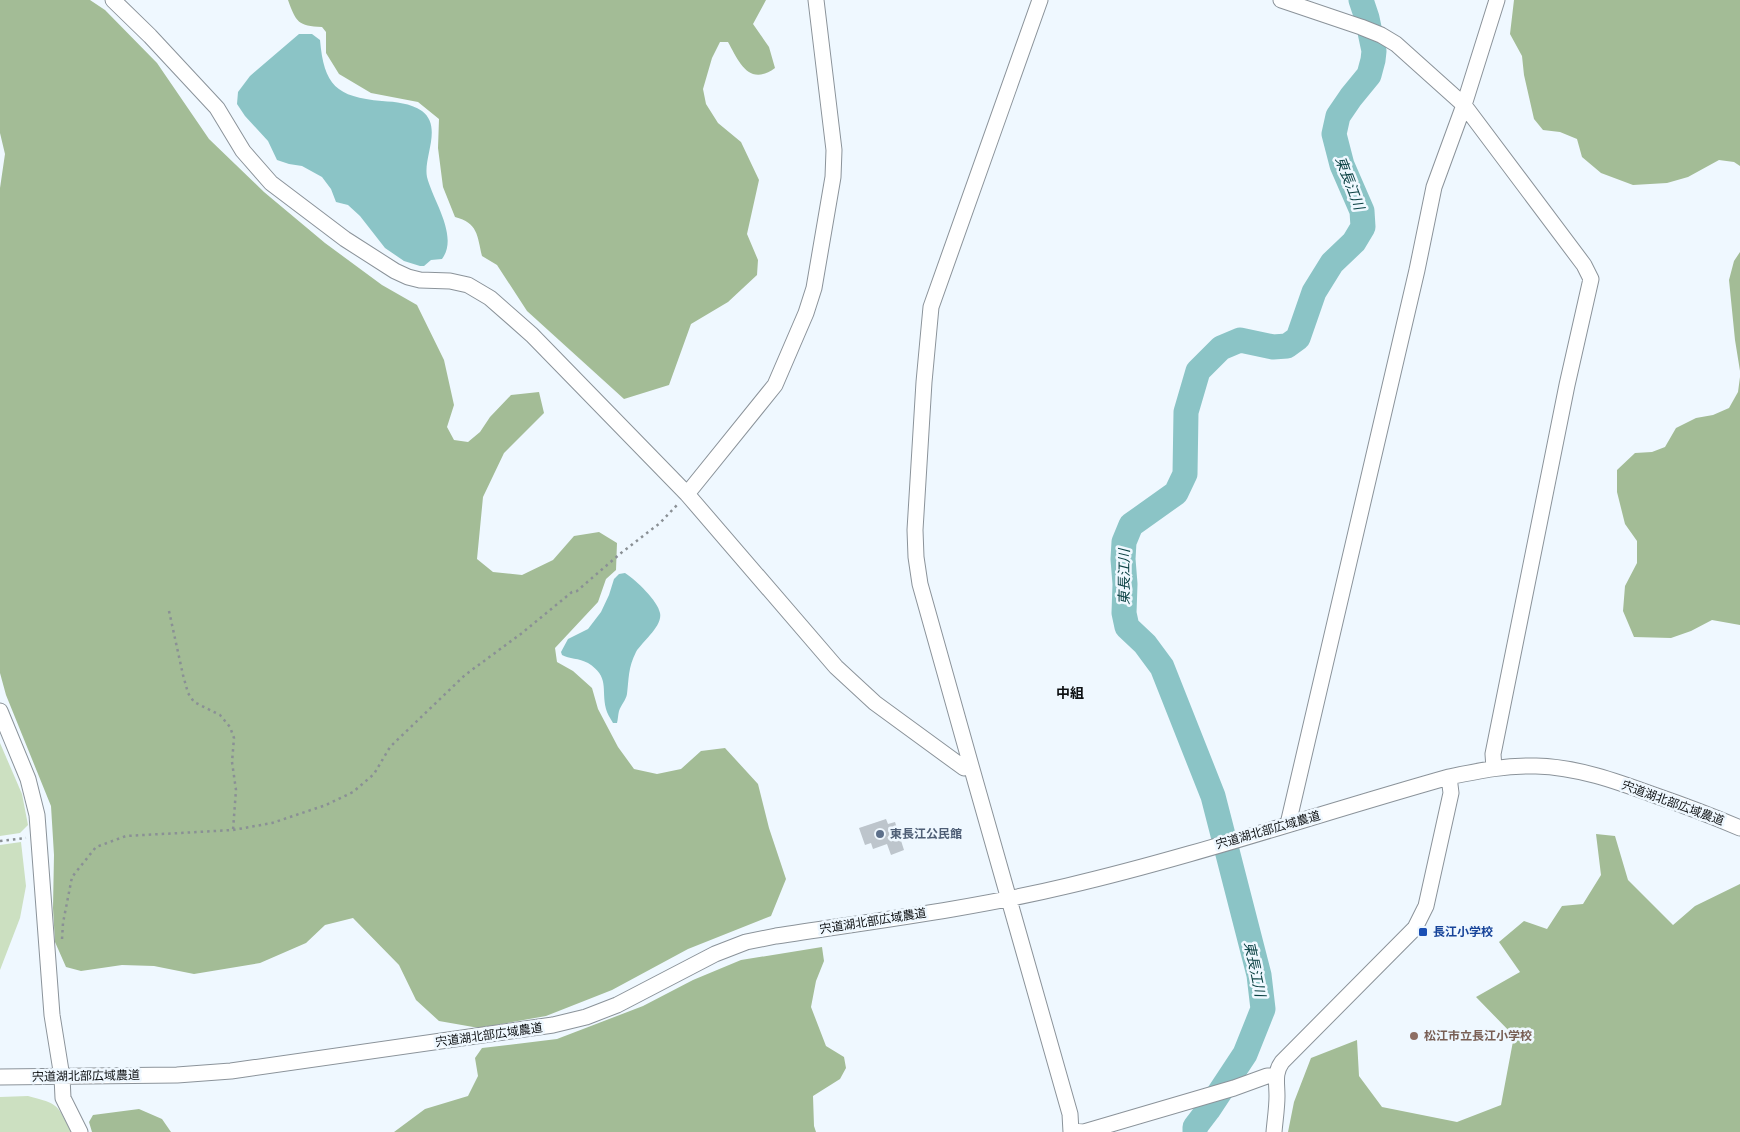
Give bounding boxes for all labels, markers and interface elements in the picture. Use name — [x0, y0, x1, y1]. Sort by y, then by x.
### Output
water label: 東長江川 — [1332, 154, 1368, 214]
water label: 東長江川 — [1116, 547, 1132, 605]
district label: 中組 — [1056, 685, 1084, 701]
street label: 宍道湖北部広域農道 — [1620, 778, 1726, 828]
street label: 宍道湖北部広域農道 — [1214, 808, 1322, 852]
place label: 東長江公民館 — [890, 827, 962, 841]
marker: 東長江公民館 — [874, 828, 886, 840]
street label: 宍道湖北部広域農道 — [819, 906, 927, 936]
place label: 長江小学校 — [1433, 925, 1493, 939]
marker: 長江小学校 — [1417, 926, 1429, 938]
water label: 東長江川 — [1241, 940, 1269, 1000]
street label: 宍道湖北部広域農道 — [435, 1021, 543, 1049]
place label: 松江市立長江小学校 — [1424, 1029, 1532, 1043]
marker: 松江市立長江小学校 — [1408, 1030, 1420, 1042]
street label: 宍道湖北部広域農道 — [32, 1068, 140, 1084]

